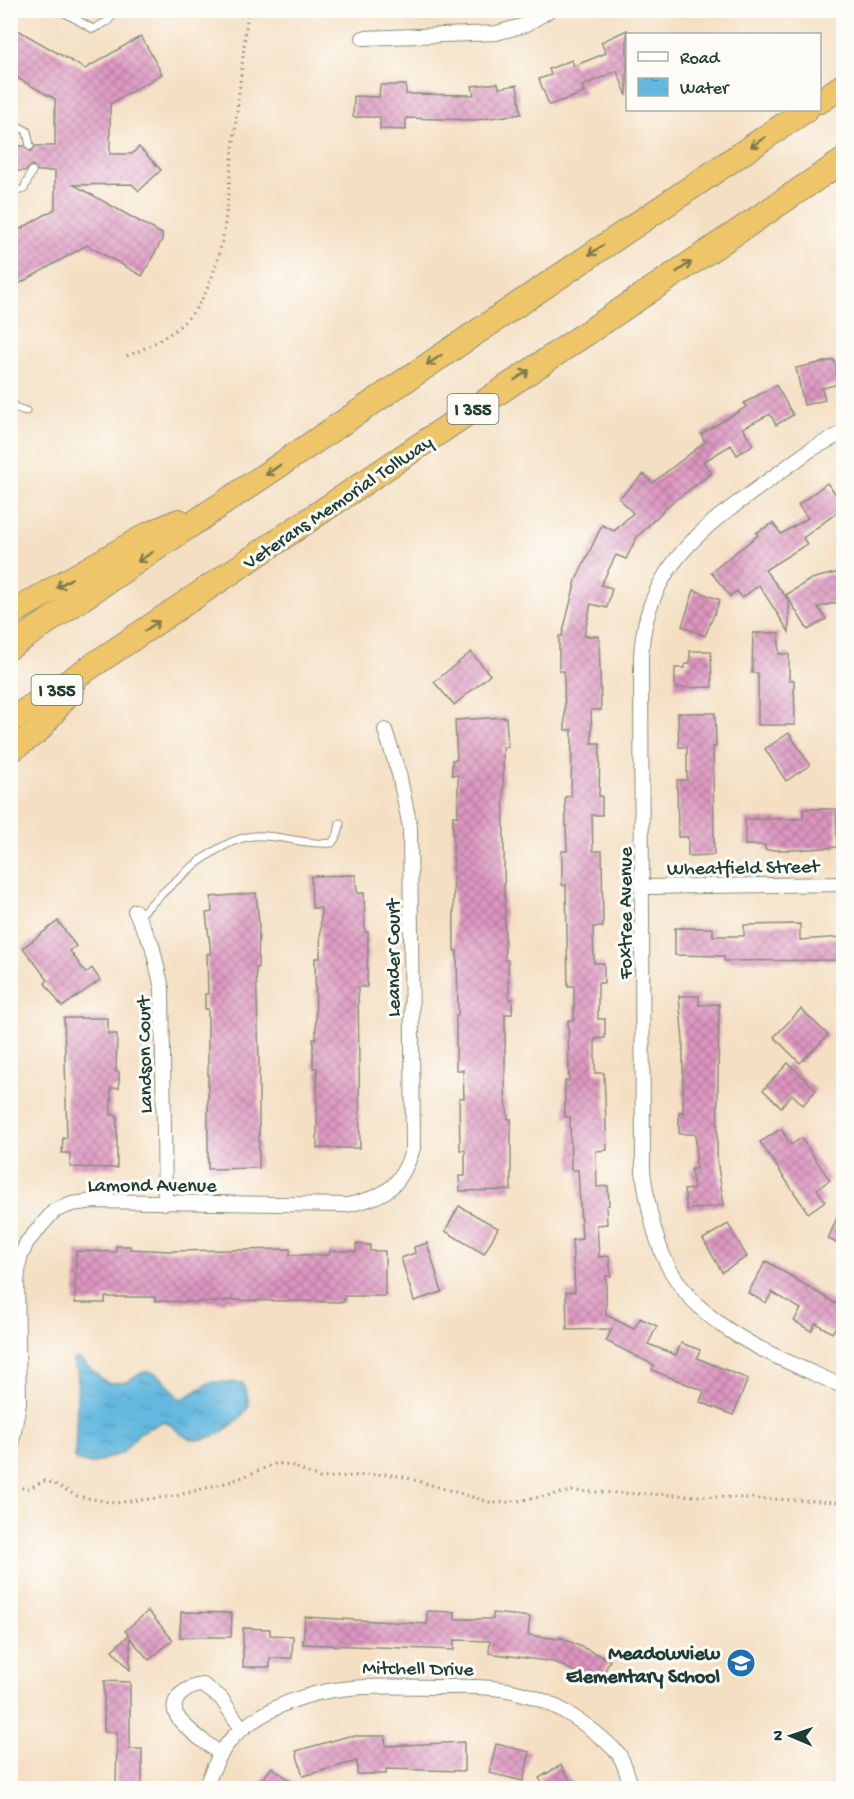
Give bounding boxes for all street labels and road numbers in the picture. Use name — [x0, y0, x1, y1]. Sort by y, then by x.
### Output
road number: I 355 — [448, 394, 498, 424]
street label: Veterans Memorial Tollway — [239, 432, 438, 576]
road number: I 355 — [32, 675, 82, 705]
street label: Foxtree Avenue — [616, 846, 639, 980]
street label: Wheatfield Street — [667, 857, 821, 882]
street label: Leander Court — [384, 897, 407, 1017]
street label: Landson Court — [134, 994, 159, 1114]
street label: Lamond Avenue — [87, 1176, 217, 1199]
street label: Mitchell Drive — [362, 1658, 474, 1683]

